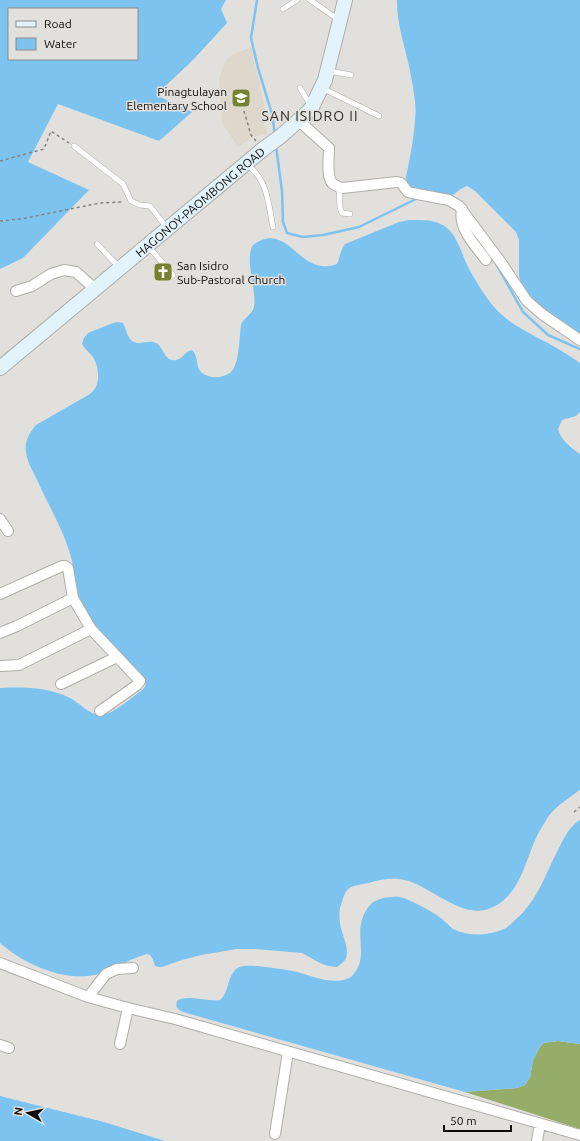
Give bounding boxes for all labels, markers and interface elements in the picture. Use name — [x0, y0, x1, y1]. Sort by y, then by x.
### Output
legend — [8, 8, 138, 60]
text: Road — [44, 17, 72, 30]
text: Water — [44, 37, 77, 50]
place label: Pinagtulayan Elementary School — [127, 85, 227, 112]
school or university icon: Pinagtulayan Elementary School — [230, 87, 252, 109]
district label: SAN ISIDRO II — [262, 108, 358, 124]
street label: HAGONOY-PAOMBONG ROAD — [133, 144, 267, 259]
place label: San Isidro Sub-Pastoral Church — [177, 259, 285, 286]
church icon: San Isidro Sub-Pastoral Church — [152, 261, 174, 283]
north arrow — [8, 1093, 48, 1133]
text: N — [12, 1106, 25, 1116]
scale bar — [444, 1107, 511, 1133]
text: 50 m — [450, 1114, 477, 1127]

